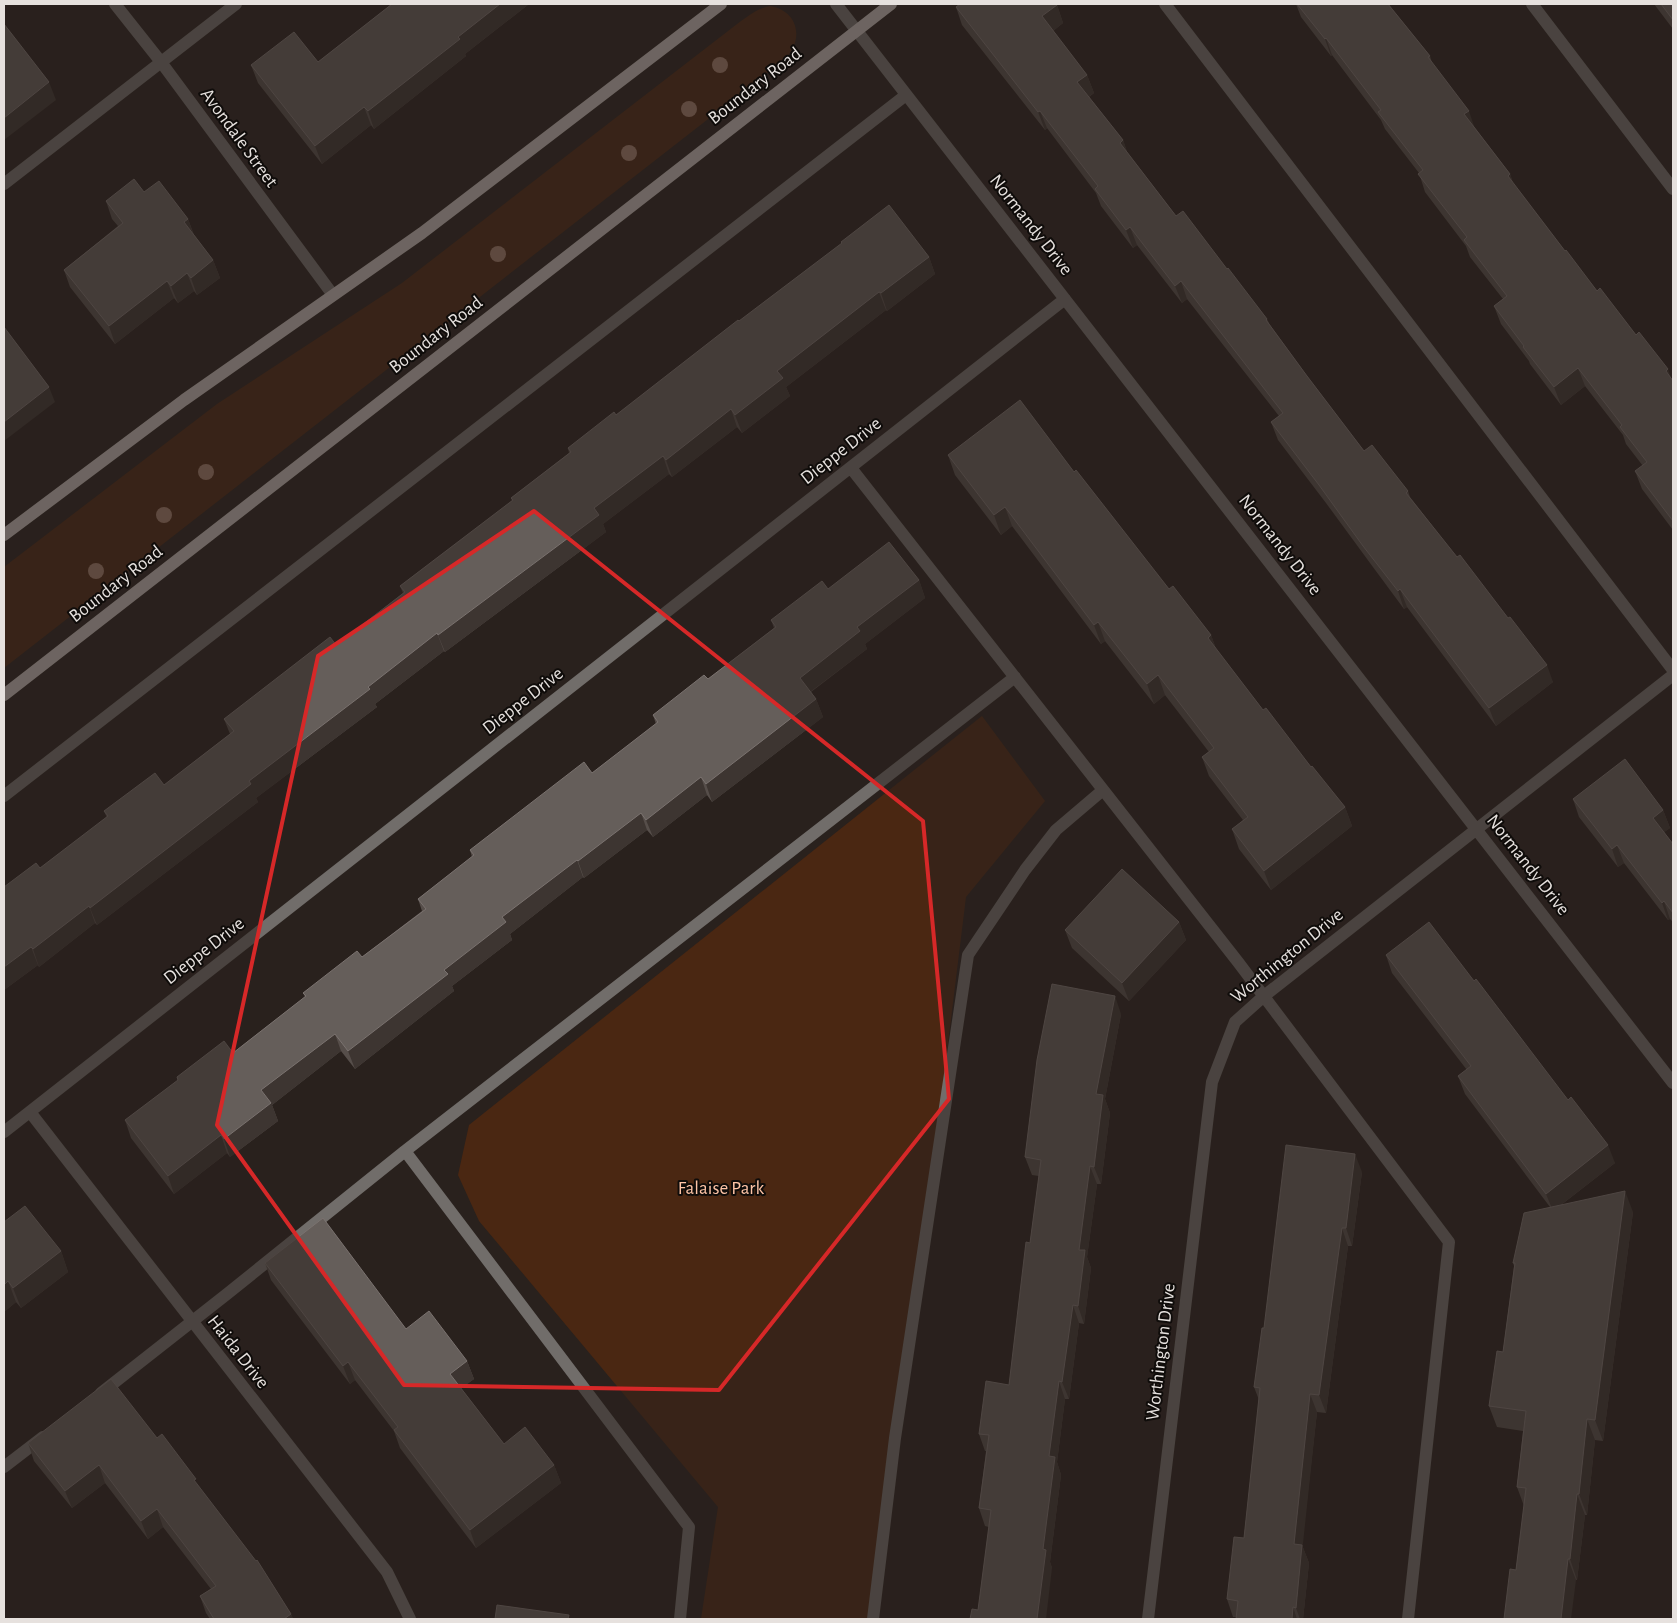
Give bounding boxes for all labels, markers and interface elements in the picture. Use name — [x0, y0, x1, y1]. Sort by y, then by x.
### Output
street label: Boundary Road — [705, 44, 805, 128]
street label: Avondale Street — [197, 85, 281, 191]
street label: Normandy Drive — [986, 171, 1076, 279]
street label: Boundary Road — [386, 293, 486, 377]
street label: Dieppe Drive — [797, 414, 885, 488]
street label: Normandy Drive — [1235, 491, 1325, 599]
street label: Boundary Road — [66, 542, 166, 626]
street label: Dieppe Drive — [479, 664, 567, 738]
street label: Normandy Drive — [1483, 811, 1573, 919]
street label: Worthington Drive — [1227, 905, 1347, 1007]
street label: Dieppe Drive — [160, 914, 248, 988]
park label: Falaise Park — [678, 1179, 764, 1198]
street label: Worthington Drive — [1143, 1282, 1179, 1422]
street label: Haida Drive — [204, 1312, 272, 1392]

